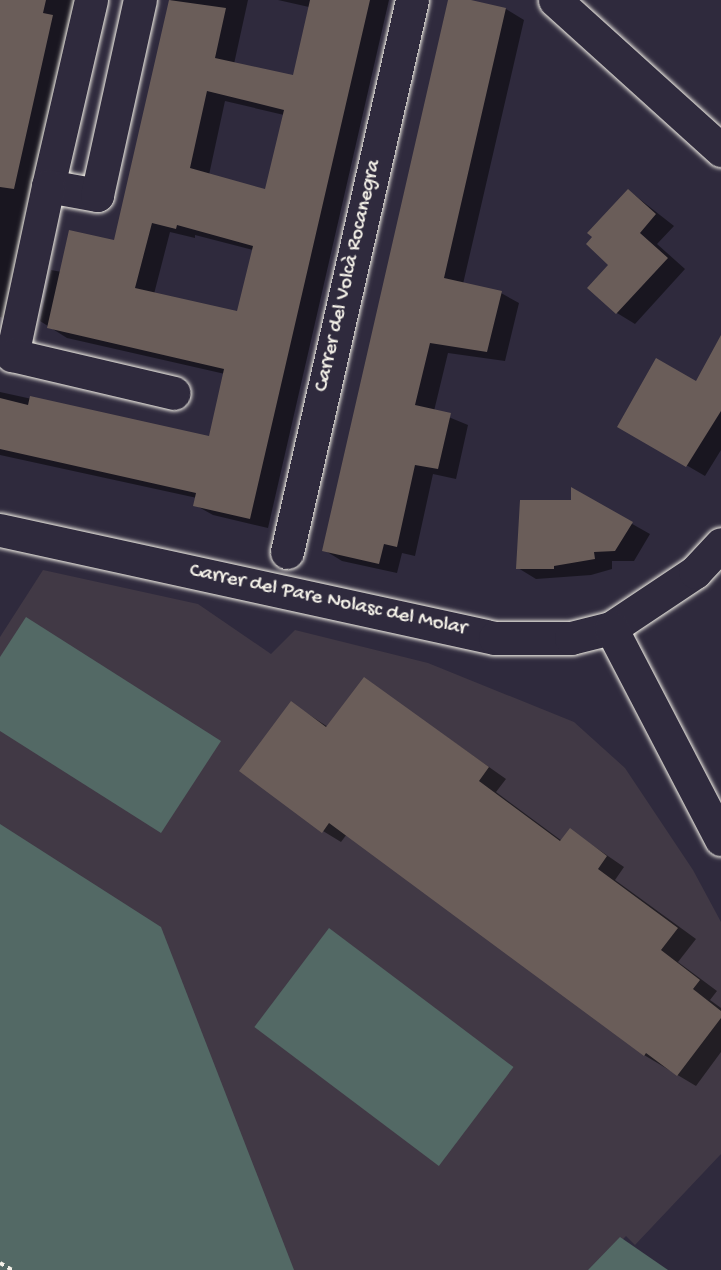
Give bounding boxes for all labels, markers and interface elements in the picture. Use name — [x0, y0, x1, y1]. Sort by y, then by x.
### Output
street label: Carrer del Volcà Rocanegra — [310, 157, 388, 395]
street label: Carrer del Pare Nolasc del Molar — [187, 559, 469, 643]

